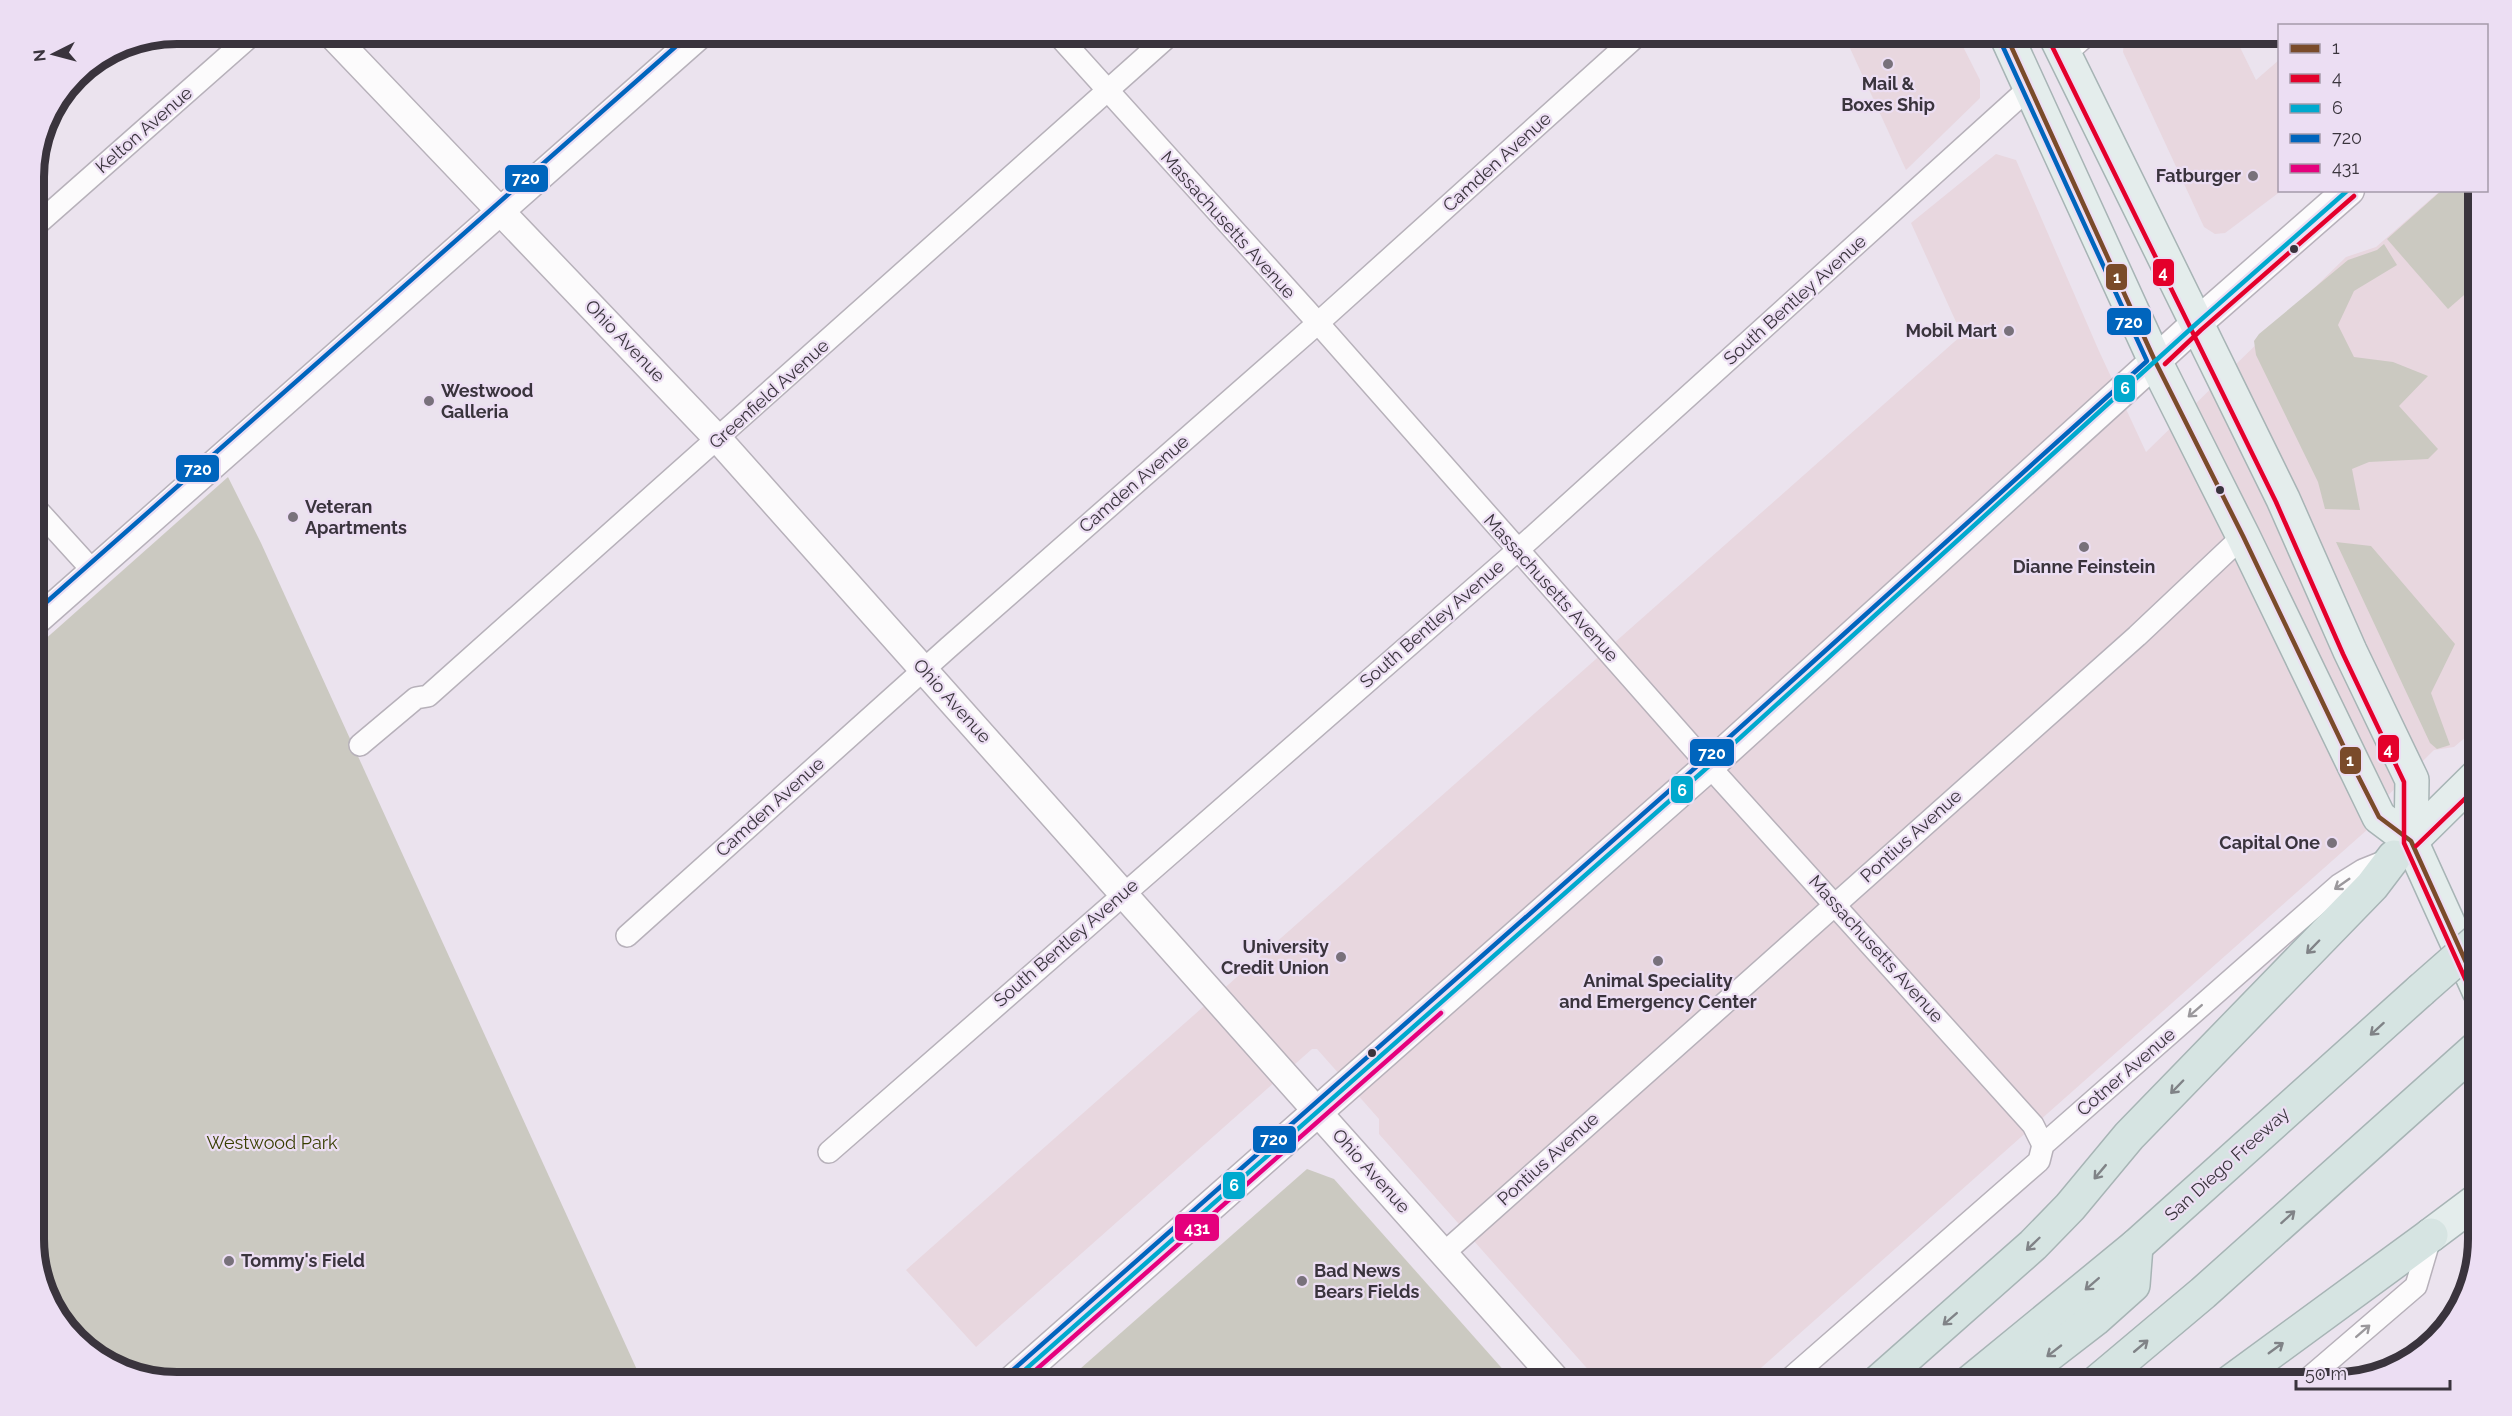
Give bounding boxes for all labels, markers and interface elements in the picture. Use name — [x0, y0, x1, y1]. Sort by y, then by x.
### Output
north arrow — [24, 24, 84, 84]
legend — [2278, 24, 2488, 192]
text: 1 — [2332, 37, 2340, 58]
text: N — [29, 48, 50, 63]
marker: Mail & Boxes Ship — [1881, 57, 1895, 71]
text: 4 — [2332, 67, 2342, 88]
place label: Mail & Boxes Ship — [1841, 73, 1935, 115]
street label: Kelton Avenue — [91, 82, 196, 177]
text: 6 — [2332, 97, 2343, 118]
street label: Camden Avenue — [1438, 107, 1555, 216]
text: 720 — [2332, 127, 2362, 148]
street label: Massachusetts Avenue — [1157, 147, 1300, 303]
text: 431 — [2332, 157, 2359, 178]
line badge: 720 — [504, 164, 549, 193]
place label: Fatburger — [2156, 165, 2241, 186]
text: 720 — [512, 169, 540, 188]
marker: Fatburger — [2246, 169, 2260, 183]
street label: South Bentley Avenue — [1719, 230, 1870, 369]
unlabelled marker — [2288, 243, 2300, 255]
line badge: 4 — [2152, 258, 2175, 287]
line badge: 1 — [2105, 263, 2128, 291]
text: 4 — [2158, 263, 2168, 282]
text: 1 — [2113, 268, 2121, 287]
street label: Ohio Avenue — [581, 295, 670, 386]
line badge: 720 — [2106, 307, 2152, 336]
text: 720 — [2115, 313, 2143, 332]
place label: Mobil Mart — [1905, 320, 1997, 341]
marker: Mobil Mart — [2002, 324, 2016, 338]
street label: Greenfield Avenue — [705, 334, 833, 453]
line badge: 6 — [2113, 374, 2136, 403]
text: 6 — [2120, 379, 2130, 398]
place label: Westwood Galleria — [441, 380, 533, 422]
marker: Westwood Galleria — [422, 394, 436, 408]
street label: Camden Avenue — [1075, 430, 1193, 537]
line badge: 720 — [175, 454, 220, 483]
text: 720 — [184, 460, 212, 479]
unlabelled marker — [2214, 484, 2226, 496]
place label: Veteran Apartments — [305, 496, 407, 538]
marker: Veteran Apartments — [286, 510, 300, 524]
street label: Massachusetts Avenue — [1480, 510, 1623, 666]
marker: Dianne Feinstein — [2077, 540, 2091, 554]
street label: South Bentley Avenue — [1355, 555, 1508, 692]
place label: Dianne Feinstein — [2013, 556, 2155, 577]
street label: Ohio Avenue — [909, 654, 996, 747]
line badge: 4 — [2377, 734, 2400, 763]
line badge: 720 — [1689, 738, 1735, 767]
text: 4 — [2383, 740, 2393, 759]
text: 720 — [1698, 744, 1726, 763]
line badge: 1 — [2339, 746, 2362, 775]
text: 1 — [2346, 751, 2354, 770]
street label: Camden Avenue — [711, 752, 828, 861]
line badge: 6 — [1670, 775, 1694, 804]
text: 6 — [1677, 781, 1687, 800]
street label: Pontius Avenue — [1856, 784, 1966, 886]
place label: Capital One — [2219, 832, 2320, 853]
marker: Capital One — [2325, 836, 2339, 850]
street label: Massachusetts Avenue — [1805, 871, 1948, 1027]
street label: South Bentley Avenue — [989, 874, 1142, 1011]
one-way arrow — [2335, 878, 2351, 890]
place label: University Credit Union — [1221, 936, 1329, 978]
one-way arrow — [2305, 939, 2320, 954]
marker: University Credit Union — [1334, 950, 1348, 964]
marker: Animal Speciality and Emergency Center — [1651, 954, 1665, 968]
place label: Animal Speciality and Emergency Center — [1559, 970, 1757, 1012]
one-way arrow — [2188, 1004, 2203, 1018]
one-way arrow — [2370, 1022, 2385, 1036]
street label: Cotner Avenue — [2072, 1023, 2179, 1120]
unlabelled marker — [1366, 1047, 1378, 1059]
one-way arrow — [2170, 1080, 2184, 1095]
street label: San Diego Freeway — [2160, 1102, 2293, 1225]
street label: Pontius Avenue — [1493, 1107, 1603, 1209]
street label: Ohio Avenue — [1328, 1124, 1415, 1217]
line badge: 720 — [1252, 1125, 1297, 1154]
text: 720 — [1260, 1130, 1288, 1149]
park label: Westwood Park — [206, 1132, 338, 1153]
one-way arrow — [2093, 1164, 2107, 1179]
line badge: 6 — [1222, 1171, 1246, 1200]
text: 6 — [1229, 1176, 1239, 1195]
one-way arrow — [2280, 1210, 2295, 1224]
line badge: 431 — [1174, 1213, 1220, 1242]
text: 431 — [1184, 1219, 1210, 1238]
one-way arrow — [2025, 1237, 2040, 1252]
place label: Tommy's Field — [241, 1250, 365, 1271]
marker: Tommy's Field — [222, 1254, 236, 1268]
place label: Bad News Bears Fields — [1314, 1260, 1420, 1302]
marker: Bad News Bears Fields — [1295, 1274, 1309, 1288]
one-way arrow — [2085, 1277, 2100, 1291]
one-way arrow — [1943, 1312, 1958, 1326]
one-way arrow — [2355, 1324, 2370, 1338]
one-way arrow — [2133, 1339, 2149, 1352]
one-way arrow — [2268, 1342, 2284, 1355]
one-way arrow — [2046, 1345, 2062, 1357]
scale bar — [2296, 1353, 2450, 1391]
text: 50 m — [2305, 1363, 2347, 1384]

